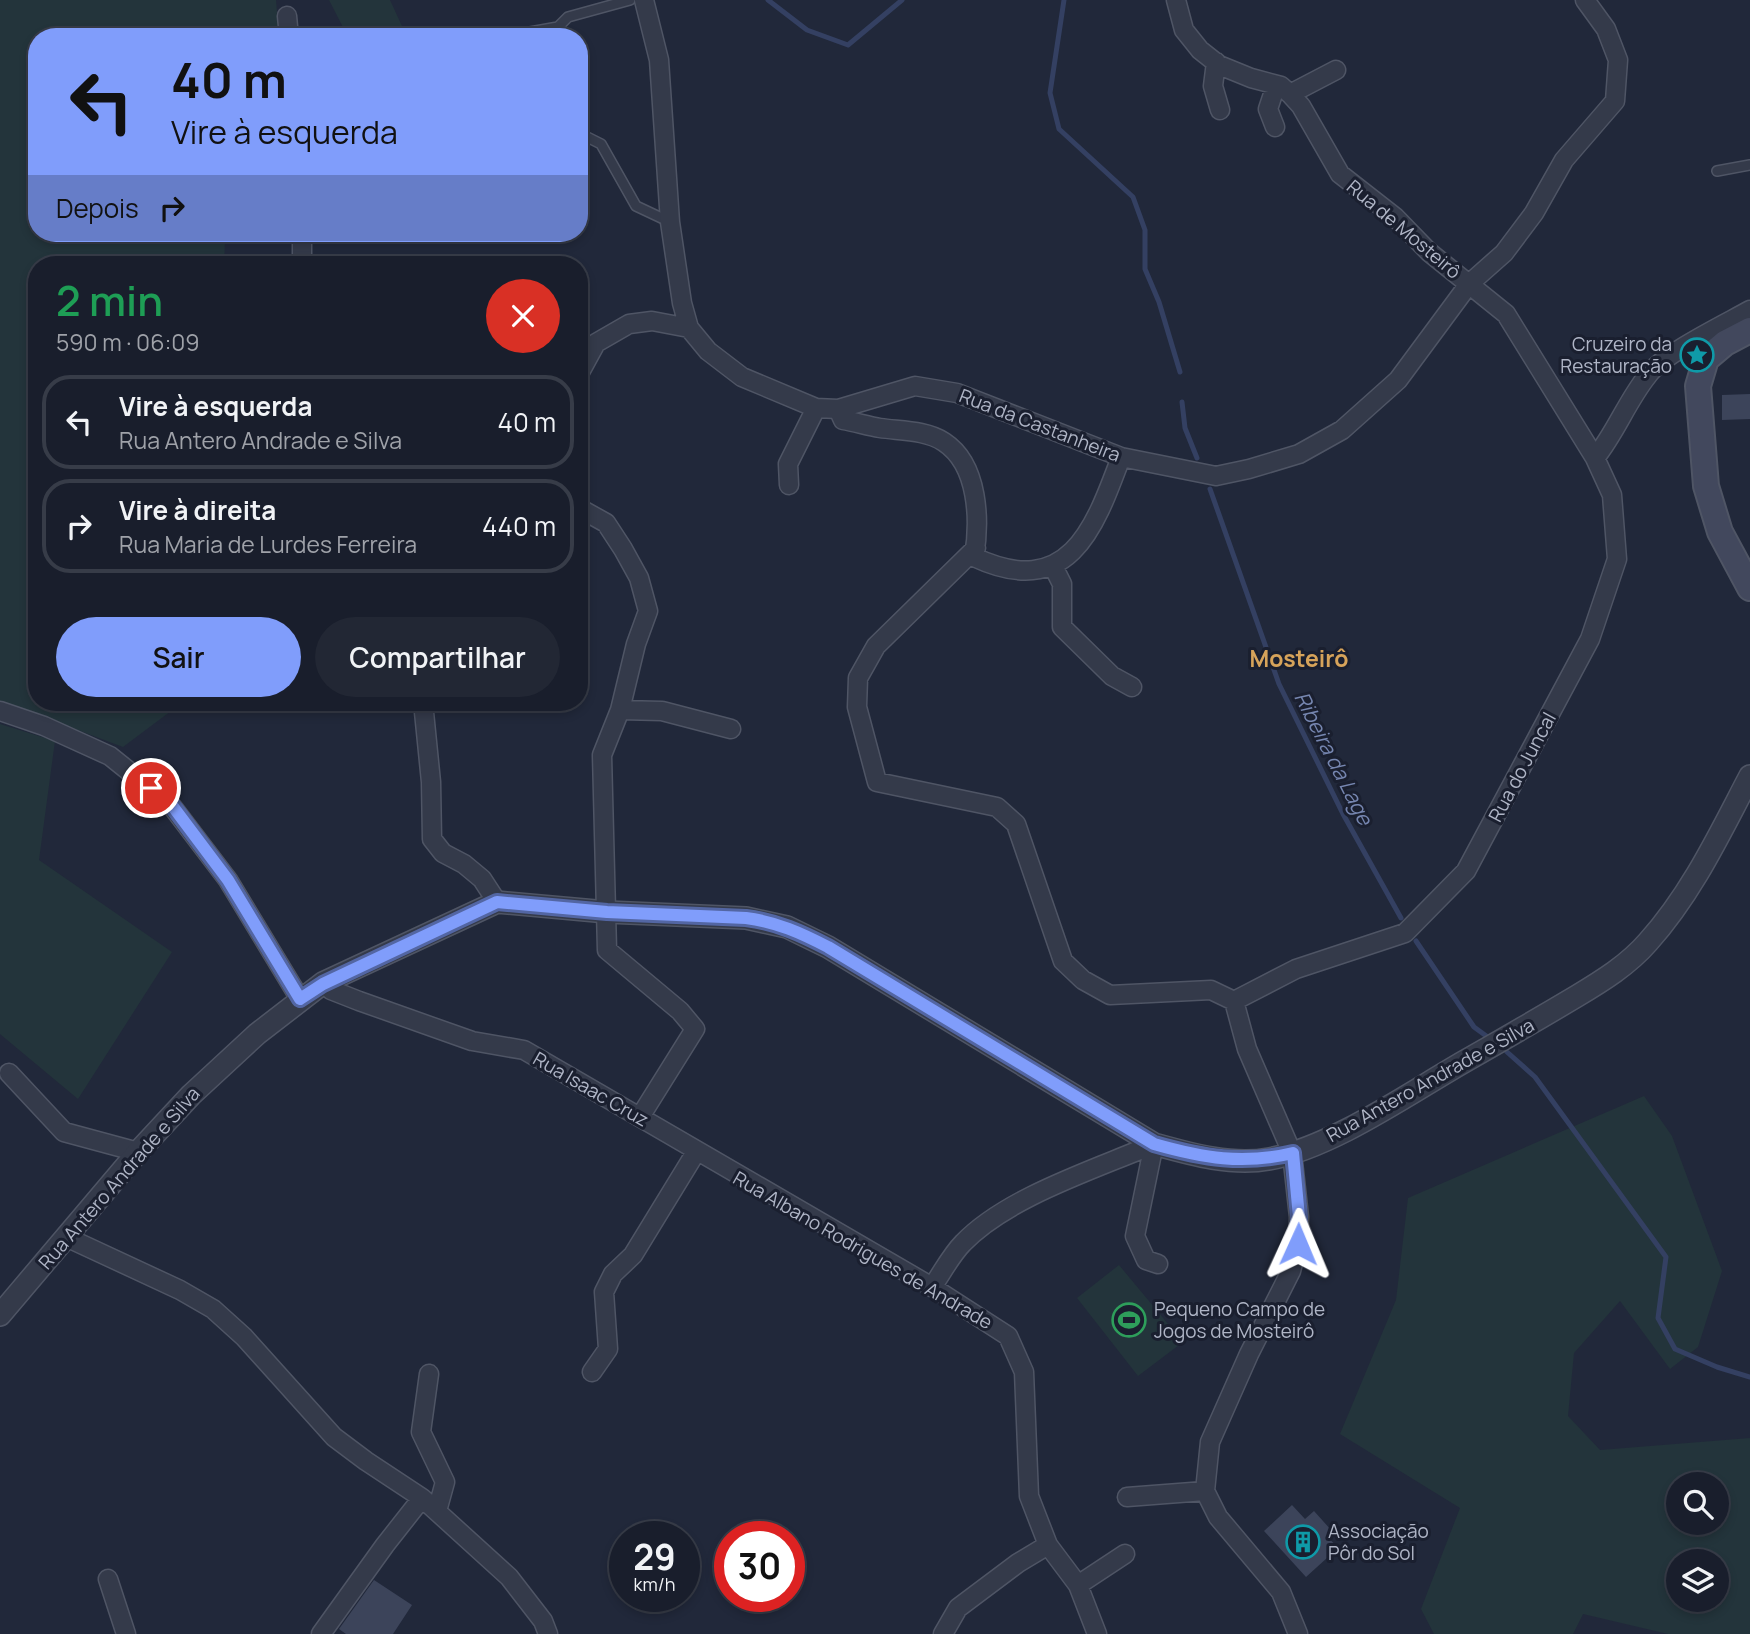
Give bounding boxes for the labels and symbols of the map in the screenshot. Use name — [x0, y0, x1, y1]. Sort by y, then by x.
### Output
street label: Rua de Mosteirô — [1341, 174, 1467, 284]
place label: Cruzeiro da Restauração — [1560, 331, 1672, 379]
place icon: Cruzeiro da Restauração — [1678, 336, 1716, 374]
street label: Rua da Castanheira — [956, 382, 1124, 468]
district label: Mosteirô — [1250, 642, 1348, 674]
water label: Ribeira da Lage — [1288, 687, 1380, 831]
street label: Rua do Juncal — [1482, 708, 1562, 826]
pin — [121, 758, 181, 818]
street label: Rua Antero Andrade e Silva — [1321, 1012, 1539, 1148]
street label: Rua Isaac Cruz — [529, 1045, 653, 1133]
street label: Rua Antero Andrade e Silva — [32, 1081, 206, 1275]
street label: Rua Albano Rodrigues de Andrade — [729, 1165, 997, 1335]
position arrow — [1261, 1207, 1335, 1281]
place label: Pequeno Campo de Jogos de Mosteirô — [1154, 1296, 1325, 1344]
sports icon: Pequeno Campo de Jogos de Mosteirô — [1110, 1301, 1148, 1339]
place label: Associação Pôr do Sol — [1328, 1518, 1429, 1566]
speed limit sign: 30 — [714, 1521, 805, 1612]
building icon: Associação Pôr do Sol — [1284, 1523, 1322, 1561]

